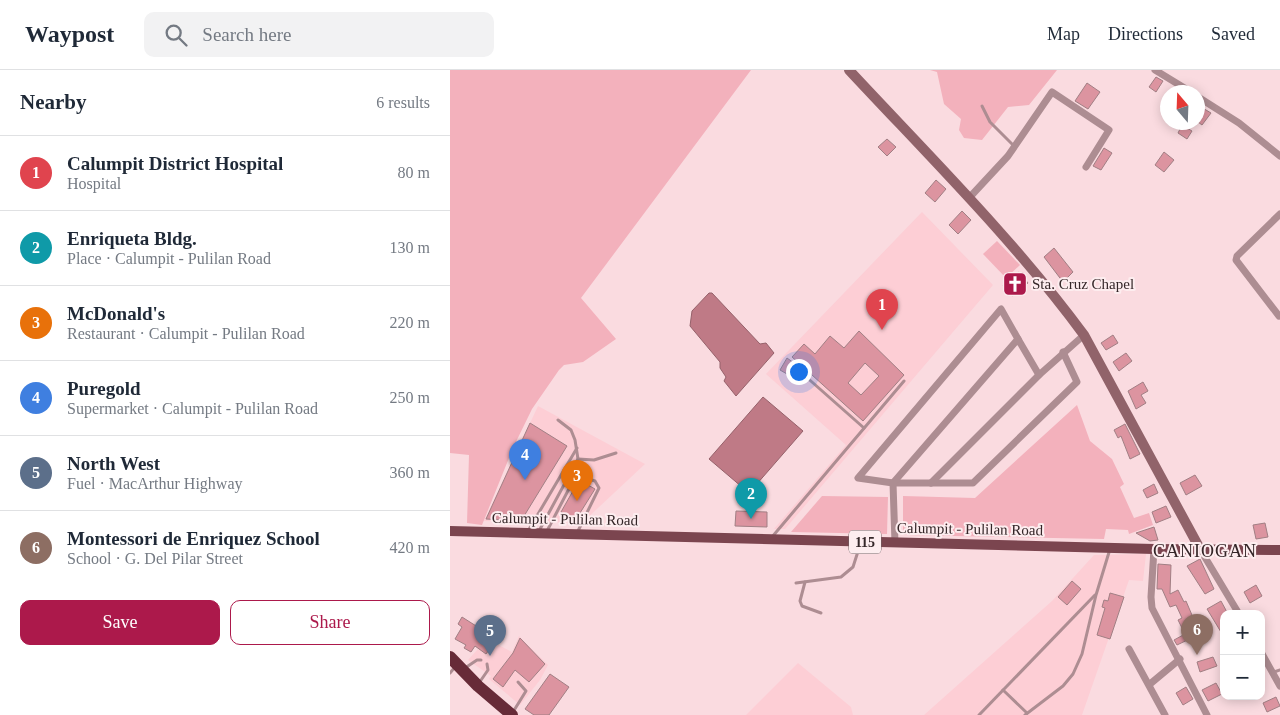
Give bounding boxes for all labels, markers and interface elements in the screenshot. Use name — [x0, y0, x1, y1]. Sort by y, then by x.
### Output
search box — [144, 12, 494, 57]
text: Waypost — [25, 21, 114, 47]
icon: search — [162, 21, 190, 49]
text: Search here — [202, 24, 292, 45]
text: Map — [1047, 24, 1080, 44]
text: Directions — [1108, 24, 1183, 44]
text: Saved — [1211, 24, 1255, 44]
north arrow — [1160, 85, 1205, 130]
text: Nearby — [20, 90, 87, 114]
text: 6 results — [376, 94, 430, 111]
text: Calumpit District Hospital — [67, 153, 283, 174]
text: 1 — [32, 164, 40, 181]
text: 80 m — [398, 164, 430, 181]
text: Hospital — [67, 175, 121, 192]
text: Enriqueta Bldg. — [67, 228, 197, 249]
text: 2 — [32, 239, 40, 256]
text: 130 m — [390, 239, 430, 256]
text: Place · Calumpit - Pulilan Road — [67, 250, 271, 267]
church icon: Sta. Cruz Chapel — [1002, 271, 1028, 297]
place label: Sta. Cruz Chapel — [1032, 276, 1134, 292]
pin: 1 — [866, 289, 898, 330]
text: McDonald's — [67, 303, 165, 324]
text: 3 — [32, 314, 40, 331]
text: 220 m — [390, 314, 430, 331]
text: Restaurant · Calumpit - Pulilan Road — [67, 325, 305, 342]
your location — [786, 359, 812, 385]
text: Puregold — [67, 378, 141, 399]
text: 4 — [32, 389, 40, 406]
text: 250 m — [390, 389, 430, 406]
text: Supermarket · Calumpit - Pulilan Road — [67, 400, 318, 417]
pin: 4 — [509, 439, 541, 480]
text: North West — [67, 453, 160, 474]
pin: 3 — [561, 460, 593, 501]
text: 5 — [32, 464, 40, 481]
text: 360 m — [390, 464, 430, 481]
text: Fuel · MacArthur Highway — [67, 475, 243, 492]
pin: 2 — [735, 478, 767, 519]
street label: Calumpit - Pulilan Road — [492, 510, 639, 528]
street label: Calumpit - Pulilan Road — [897, 520, 1044, 538]
text: Montessori de Enriquez School — [67, 528, 320, 549]
road number: 115 — [849, 531, 881, 554]
text: 6 — [32, 539, 40, 556]
text: 420 m — [390, 539, 430, 556]
district label: CANIOGAN — [1153, 541, 1257, 561]
text: School · G. Del Pilar Street — [67, 550, 243, 567]
button: Save — [20, 600, 220, 645]
button: Share — [230, 600, 430, 645]
map controls — [1220, 610, 1265, 700]
button: + — [1220, 610, 1265, 655]
pin: 6 — [1181, 614, 1213, 655]
pin: 5 — [474, 615, 506, 656]
button: − — [1220, 655, 1265, 700]

